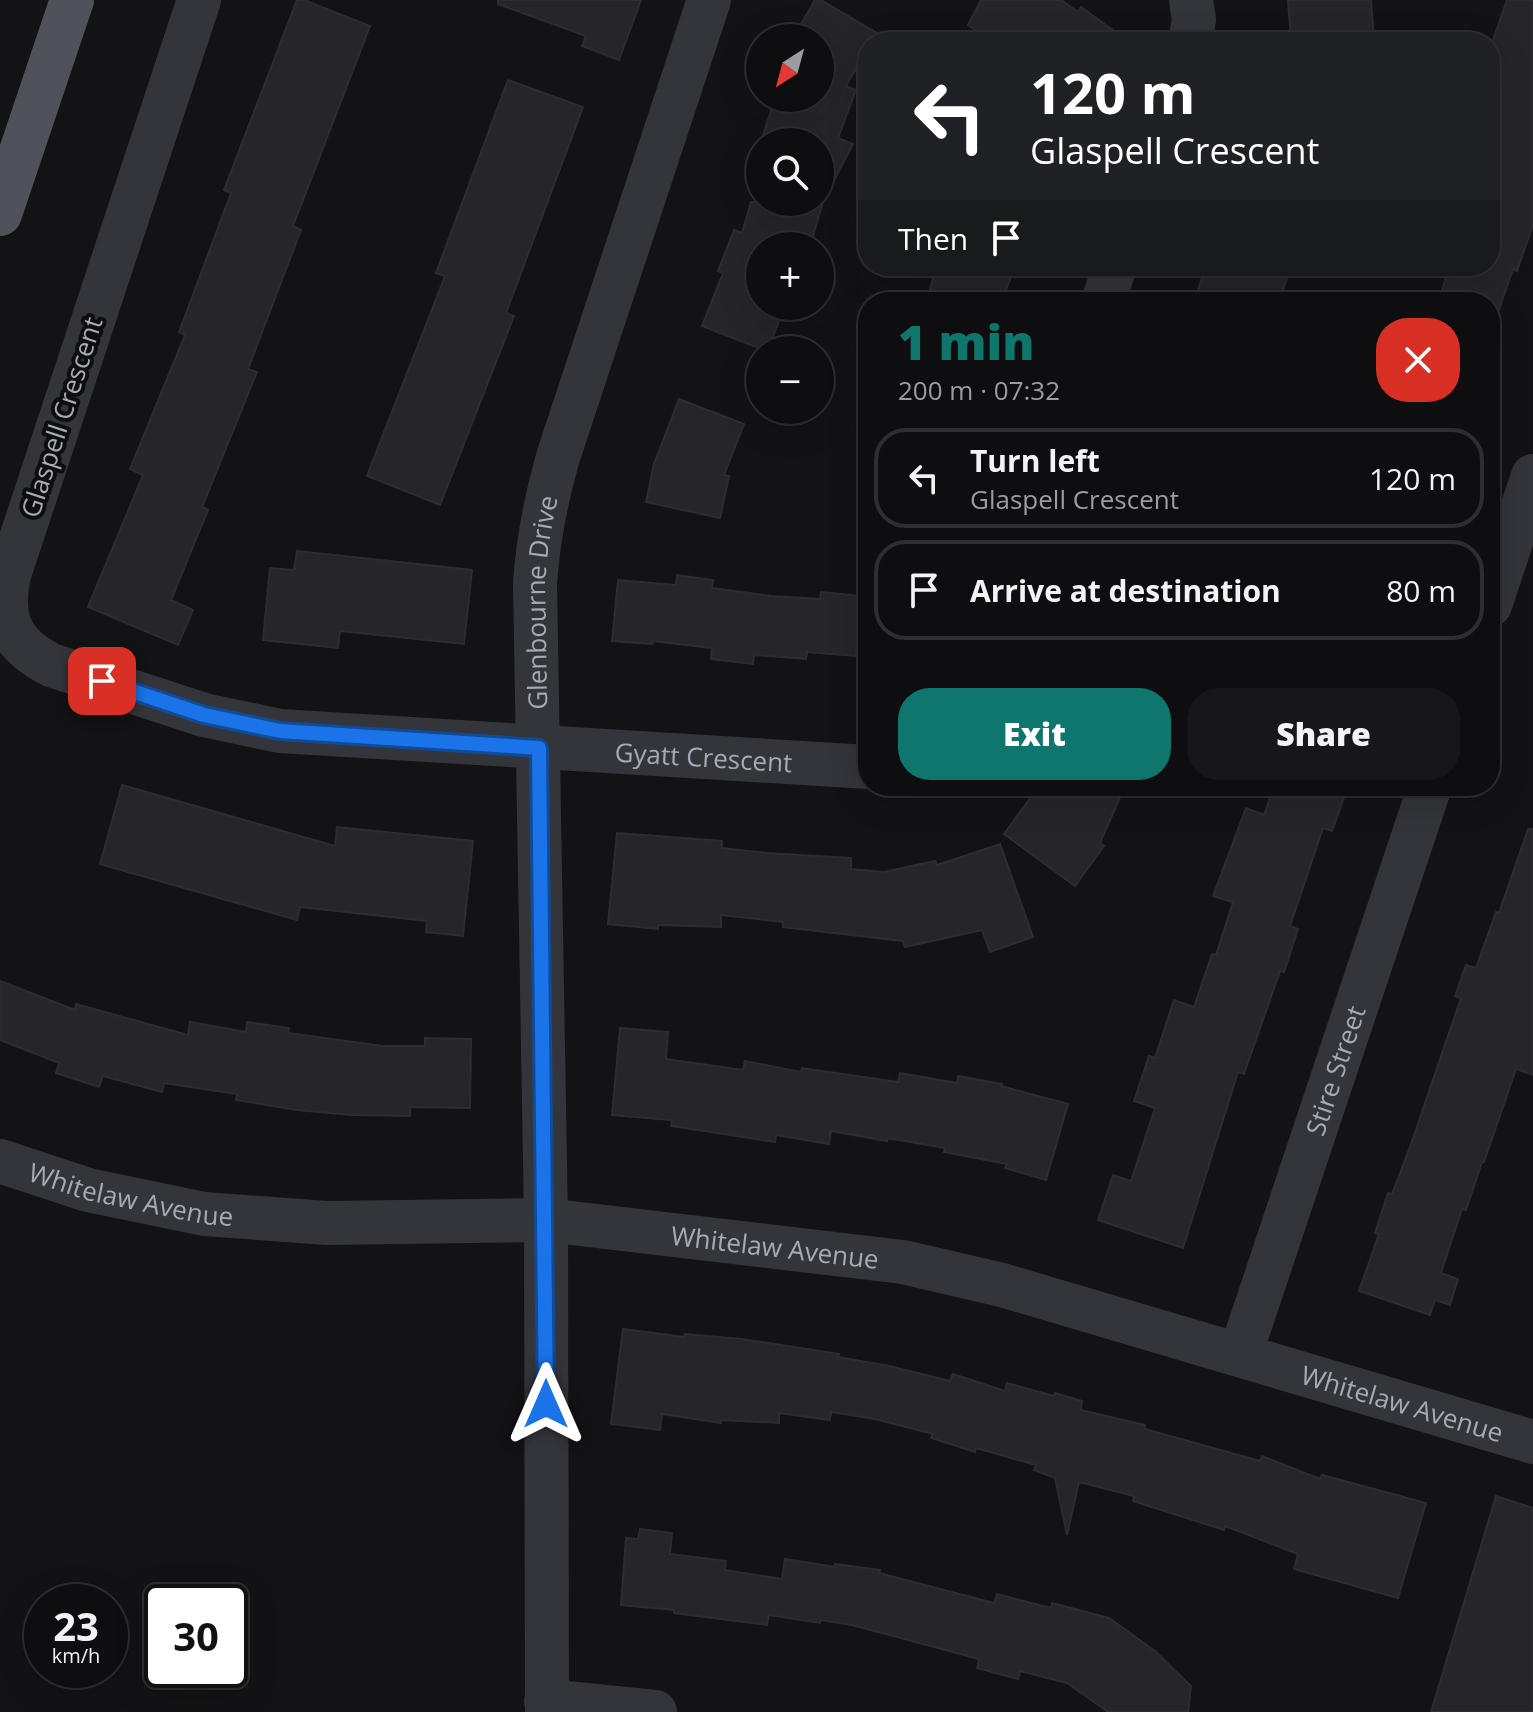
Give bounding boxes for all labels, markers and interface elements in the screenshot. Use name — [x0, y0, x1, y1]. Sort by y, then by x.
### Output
north arrow — [746, 24, 834, 112]
map controls — [746, 24, 834, 424]
text: 120 m — [1030, 54, 1196, 130]
icon: left — [898, 64, 1002, 168]
text: Glaspell Crescent — [1030, 126, 1319, 175]
button: search — [746, 128, 834, 216]
icon: arrive — [984, 216, 1028, 260]
text: Then — [898, 218, 968, 259]
button: + — [746, 232, 834, 320]
text: 1 min — [898, 309, 1034, 374]
street label: Glaspell Crescent — [12, 312, 110, 522]
button: close — [1376, 318, 1460, 402]
button: − — [746, 336, 834, 424]
text: 200 m · 07:32 — [898, 372, 1060, 408]
text: Turn left — [970, 440, 1100, 481]
icon: left — [902, 456, 946, 500]
text: 120 m — [1369, 458, 1456, 499]
text: Glaspell Crescent — [970, 481, 1179, 517]
street label: Glenbourne Drive — [517, 492, 566, 710]
icon: arrive — [902, 568, 946, 612]
text: Arrive at destination — [970, 570, 1281, 611]
text: 80 m — [1386, 570, 1456, 611]
pin — [68, 647, 136, 715]
icon: arrive — [80, 659, 124, 703]
button: Exit — [898, 688, 1171, 780]
button: Share — [1187, 688, 1460, 780]
street label: Gyatt Crescent — [614, 734, 794, 780]
street label: Stire Street — [1297, 1001, 1373, 1140]
street label: Whitelaw Avenue — [24, 1154, 235, 1234]
street label: Whitelaw Avenue — [669, 1217, 881, 1277]
street label: Whitelaw Avenue — [1297, 1356, 1508, 1450]
position arrow — [504, 1362, 588, 1446]
speed limit sign: 30 — [144, 1584, 248, 1688]
text: 23 — [53, 1598, 99, 1653]
text: km/h — [52, 1642, 100, 1669]

